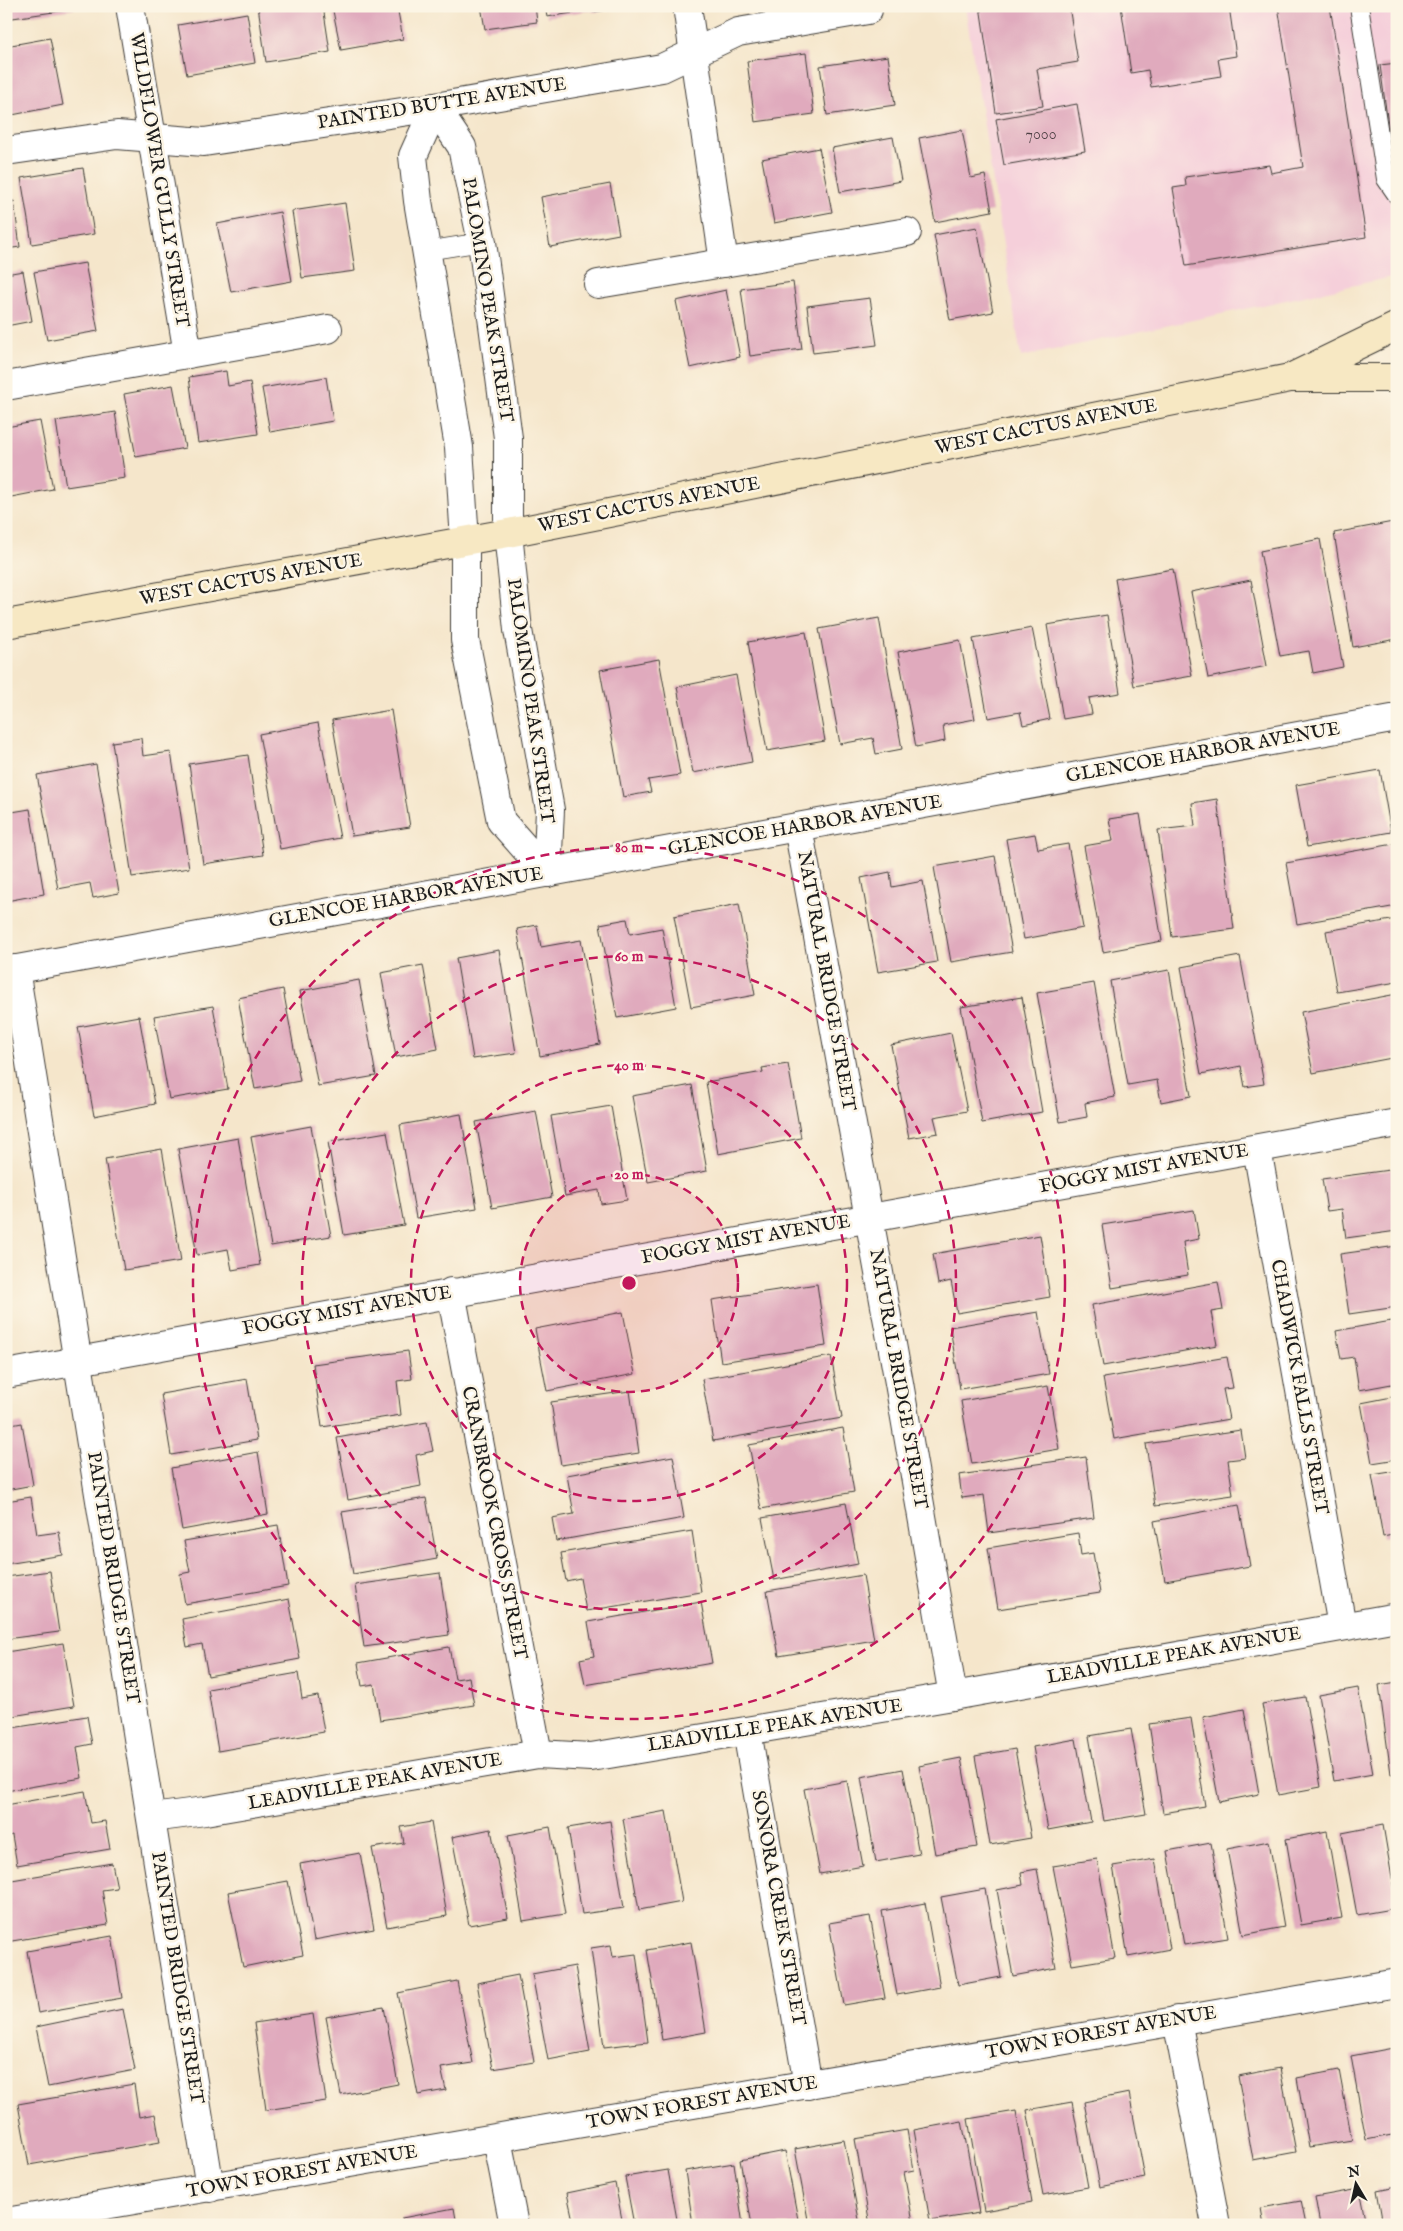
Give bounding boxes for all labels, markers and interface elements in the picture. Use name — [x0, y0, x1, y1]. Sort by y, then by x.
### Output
street label: WILDFLOWER GULLY STREET — [124, 31, 194, 329]
street label: PAINTED BUTTE AVENUE — [316, 72, 568, 136]
house number: 7000 — [1025, 125, 1057, 145]
street label: PALOMINO PEAK STREET — [456, 176, 518, 424]
street label: WEST CACTUS AVENUE — [933, 394, 1159, 460]
street label: WEST CACTUS AVENUE — [536, 472, 762, 538]
street label: WEST CACTUS AVENUE — [138, 549, 364, 611]
street label: PALOMINO PEAK STREET — [501, 577, 559, 825]
street label: GLENCOE HARBOR AVENUE — [1064, 717, 1342, 789]
street label: GLENCOE HARBOR AVENUE — [666, 790, 944, 862]
text: 80 m — [615, 838, 643, 857]
street label: NATURAL BRIDGE STREET — [791, 849, 861, 1113]
street label: GLENCOE HARBOR AVENUE — [267, 862, 545, 934]
text: 60 m — [615, 947, 644, 966]
text: 40 m — [614, 1056, 644, 1075]
street label: FOGGY MIST AVENUE — [1038, 1139, 1250, 1199]
text: 20 m — [614, 1165, 644, 1184]
street label: FOGGY MIST AVENUE — [640, 1210, 852, 1270]
street label: NATURAL BRIDGE STREET — [863, 1247, 933, 1511]
street label: CHADWICK FALLS STREET — [1265, 1257, 1333, 1517]
centre of rings — [620, 1274, 638, 1292]
street label: FOGGY MIST AVENUE — [241, 1281, 453, 1341]
street label: CRANBROOK CROSS STREET — [456, 1384, 532, 1662]
street label: PAINTED BRIDGE STREET — [81, 1450, 145, 1706]
street label: LEADVILLE PEAK AVENUE — [1045, 1622, 1303, 1690]
street label: LEADVILLE PEAK AVENUE — [646, 1694, 904, 1758]
street label: LEADVILLE PEAK AVENUE — [246, 1748, 504, 1816]
street label: SONORA CREEK STREET — [745, 1788, 811, 2028]
street label: PAINTED BRIDGE STREET — [145, 1850, 209, 2106]
street label: TOWN FOREST AVENUE — [984, 2001, 1218, 2065]
street label: TOWN FOREST AVENUE — [585, 2071, 819, 2135]
street label: TOWN FOREST AVENUE — [185, 2140, 419, 2204]
north arrow — [1330, 2158, 1380, 2208]
text: N — [1346, 2162, 1362, 2182]

